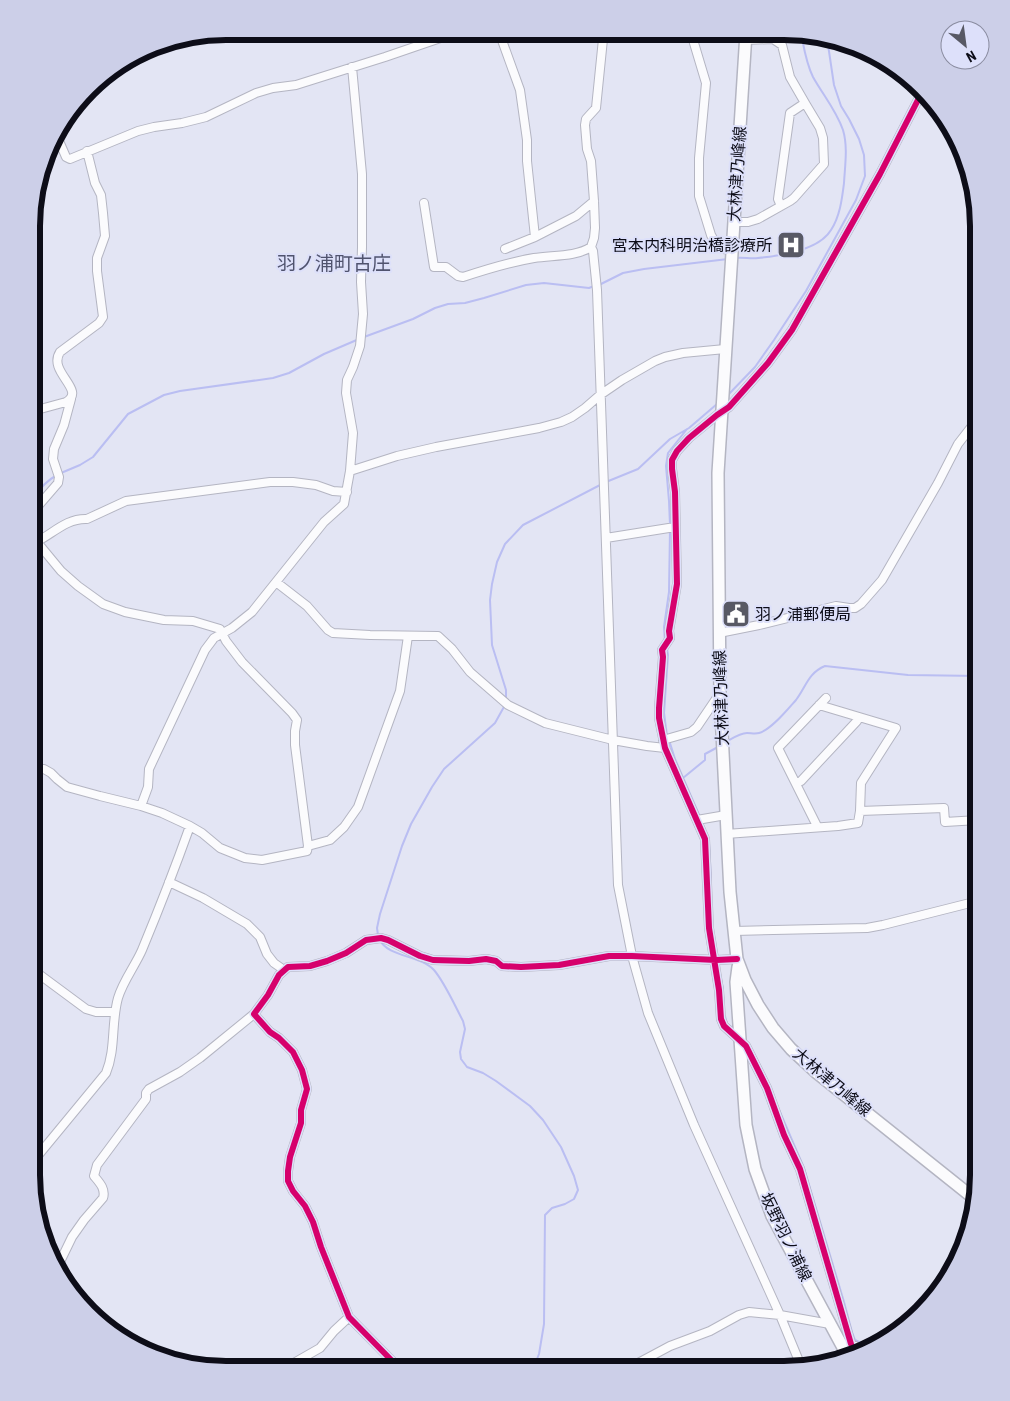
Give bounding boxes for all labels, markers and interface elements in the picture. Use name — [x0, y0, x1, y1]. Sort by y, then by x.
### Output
north arrow — [940, 20, 990, 70]
text: N — [964, 47, 979, 65]
street label: 大林津乃峰線 — [724, 125, 750, 223]
hospital icon: 宮本内科明治橋診療所 — [776, 230, 806, 260]
place label: 宮本内科明治橋診療所 — [612, 236, 772, 255]
district label: 羽ノ浦町古庄 — [277, 252, 391, 275]
public building icon: 羽ノ浦郵便局 — [721, 599, 751, 629]
place label: 羽ノ浦郵便局 — [755, 605, 851, 624]
street label: 大林津乃峰線 — [710, 650, 732, 746]
street label: 大林津乃峰線 — [789, 1044, 875, 1120]
street label: 坂野羽ノ浦線 — [756, 1190, 816, 1284]

